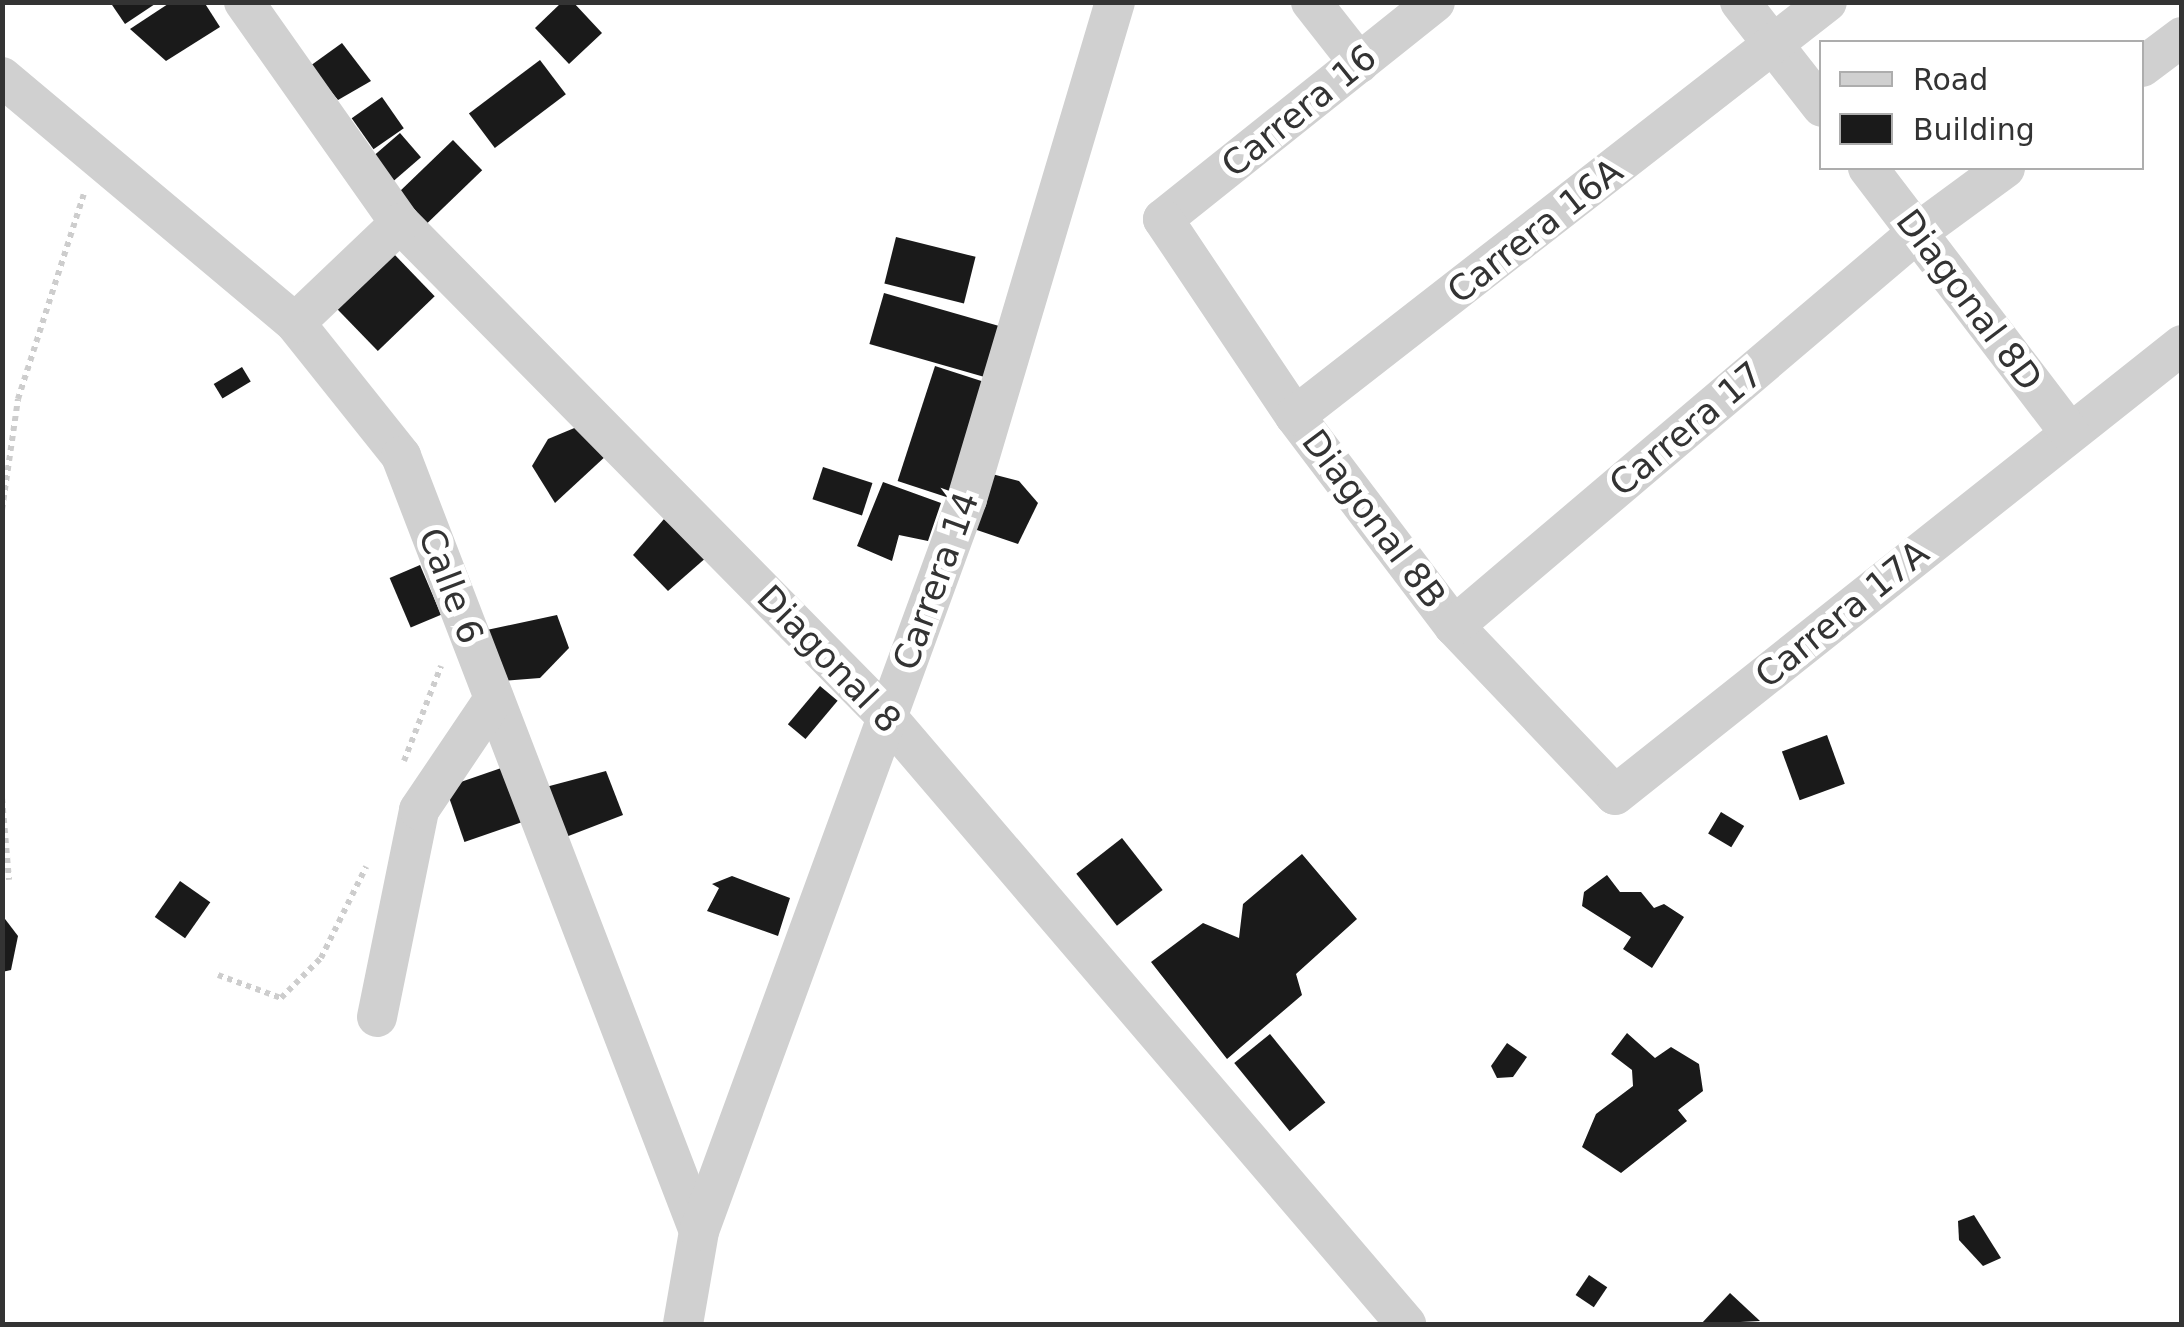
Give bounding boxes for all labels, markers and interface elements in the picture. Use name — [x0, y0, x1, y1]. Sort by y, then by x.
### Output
street label: Carrera 16 — [1213, 36, 1385, 186]
legend — [1819, 40, 2144, 170]
text: Road — [1913, 62, 1988, 97]
text: Building — [1913, 112, 2035, 147]
street label: Carrera 16A — [1439, 150, 1631, 312]
street label: Diagonal 8D — [1887, 201, 2051, 399]
street label: Carrera 17 — [1601, 353, 1771, 505]
street label: Diagonal 8B — [1293, 422, 1455, 616]
street label: Carrera 14 — [884, 486, 988, 676]
street label: Calle 6 — [410, 522, 492, 650]
street label: Carrera 17A — [1747, 532, 1937, 696]
street label: Diagonal 8 — [748, 577, 910, 741]

